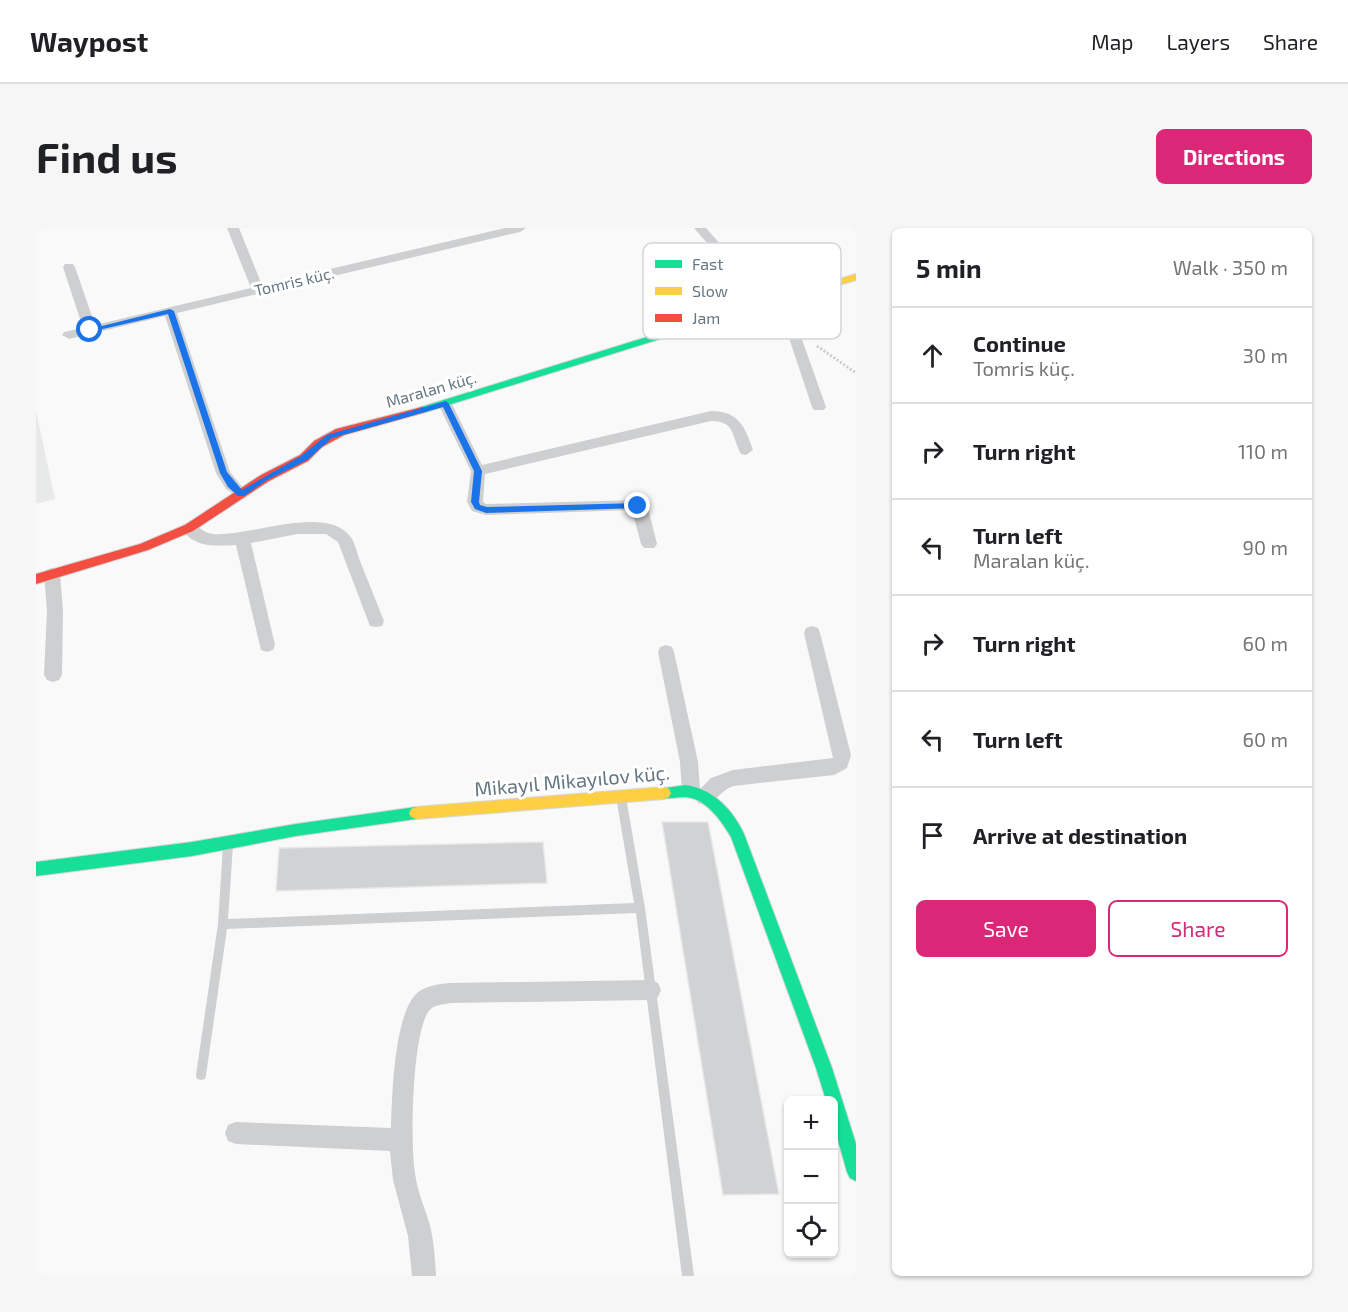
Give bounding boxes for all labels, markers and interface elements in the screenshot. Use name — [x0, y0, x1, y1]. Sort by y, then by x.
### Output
text: Waypost — [30, 24, 148, 58]
text: Map — [1091, 29, 1133, 54]
text: Layers — [1166, 29, 1230, 54]
text: Share — [1263, 29, 1318, 54]
button: Directions — [1156, 129, 1312, 184]
text: Find us — [36, 131, 178, 181]
legend — [643, 243, 841, 339]
text: 5 min — [916, 252, 982, 283]
text: Fast — [692, 254, 723, 273]
text: Walk · 350 m — [1173, 255, 1288, 279]
street label: Tomris küç. — [252, 263, 336, 300]
text: Slow — [692, 281, 728, 300]
text: Jam — [692, 308, 720, 327]
route start — [76, 316, 102, 342]
text: Continue — [973, 330, 1066, 356]
icon: ahead — [916, 339, 949, 372]
text: 30 m — [1243, 343, 1288, 367]
text: Tomris küç. — [973, 356, 1075, 380]
street label: Maralan küç. — [384, 367, 479, 412]
icon: right — [916, 435, 949, 468]
text: Turn right — [973, 438, 1075, 464]
text: 110 m — [1238, 439, 1288, 463]
route end — [624, 492, 650, 518]
text: Turn left — [973, 522, 1062, 548]
icon: left — [916, 531, 949, 564]
text: 90 m — [1243, 535, 1288, 559]
text: Maralan küç. — [973, 548, 1089, 572]
icon: right — [916, 627, 949, 660]
text: Turn right — [973, 630, 1075, 656]
text: 60 m — [1243, 631, 1288, 655]
icon: left — [916, 723, 949, 756]
text: Turn left — [973, 726, 1062, 752]
text: 60 m — [1243, 727, 1288, 751]
street label: Mikayıl Mikayılov küç. — [473, 760, 671, 801]
icon: arrive — [916, 819, 949, 852]
text: Arrive at destination — [973, 822, 1187, 848]
button: Save — [916, 900, 1096, 957]
button: Share — [1108, 900, 1288, 957]
map controls — [784, 1096, 838, 1258]
button: + — [784, 1096, 838, 1150]
button: − — [784, 1150, 838, 1204]
button: locate — [784, 1204, 838, 1258]

